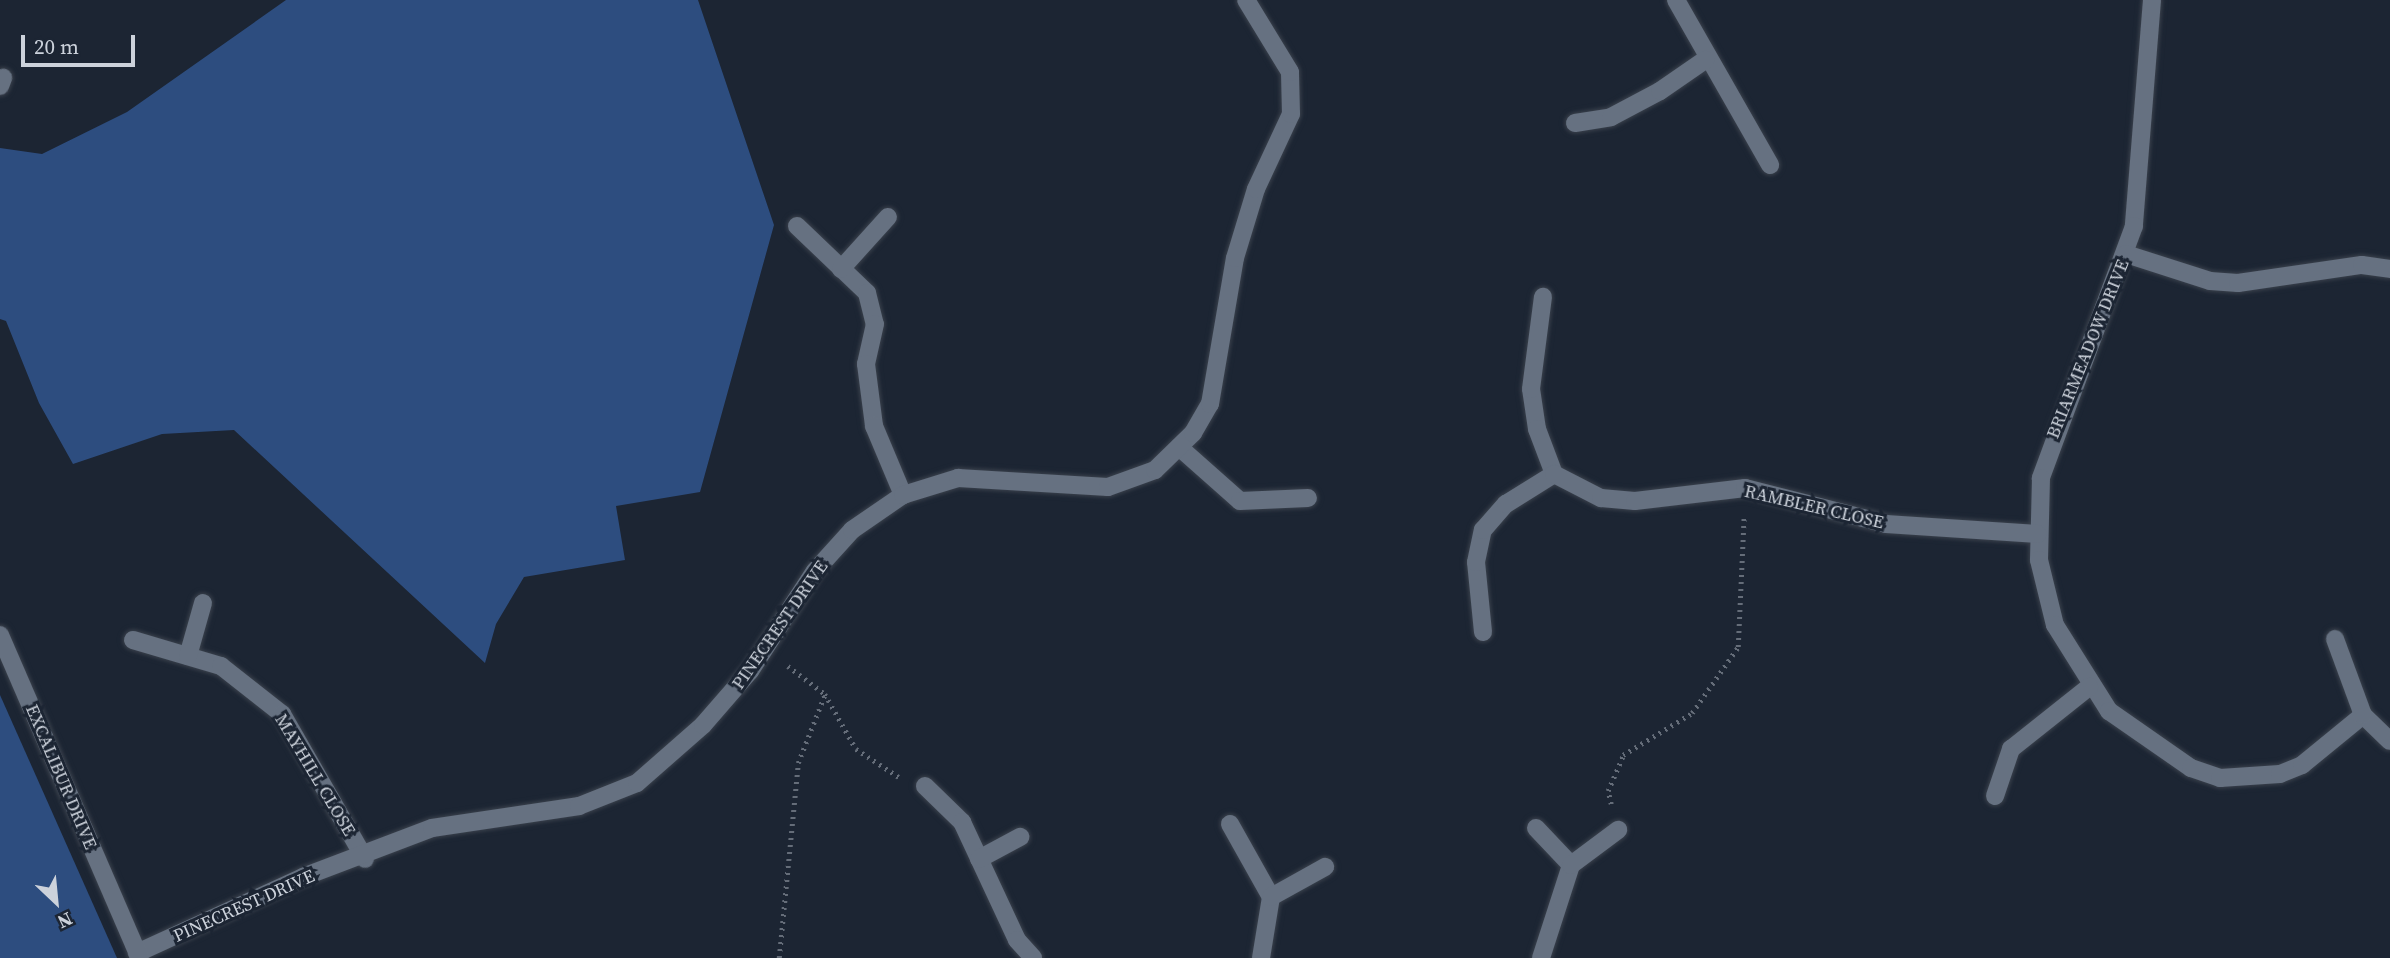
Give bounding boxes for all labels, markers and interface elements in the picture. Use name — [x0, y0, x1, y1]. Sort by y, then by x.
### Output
scale bar — [24, 21, 138, 65]
text: 20 m — [34, 32, 79, 61]
street label: BRIARMEADOW DRIVE — [2042, 256, 2134, 442]
street label: RAMBLER CLOSE — [1742, 480, 1886, 534]
street label: PINECREST DRIVE — [727, 556, 833, 694]
street label: EXCALIBUR DRIVE — [21, 701, 101, 853]
street label: MAYHILL CLOSE — [270, 710, 360, 840]
street label: PINECREST DRIVE — [170, 865, 318, 947]
north arrow — [21, 867, 91, 937]
text: N — [53, 906, 77, 936]

